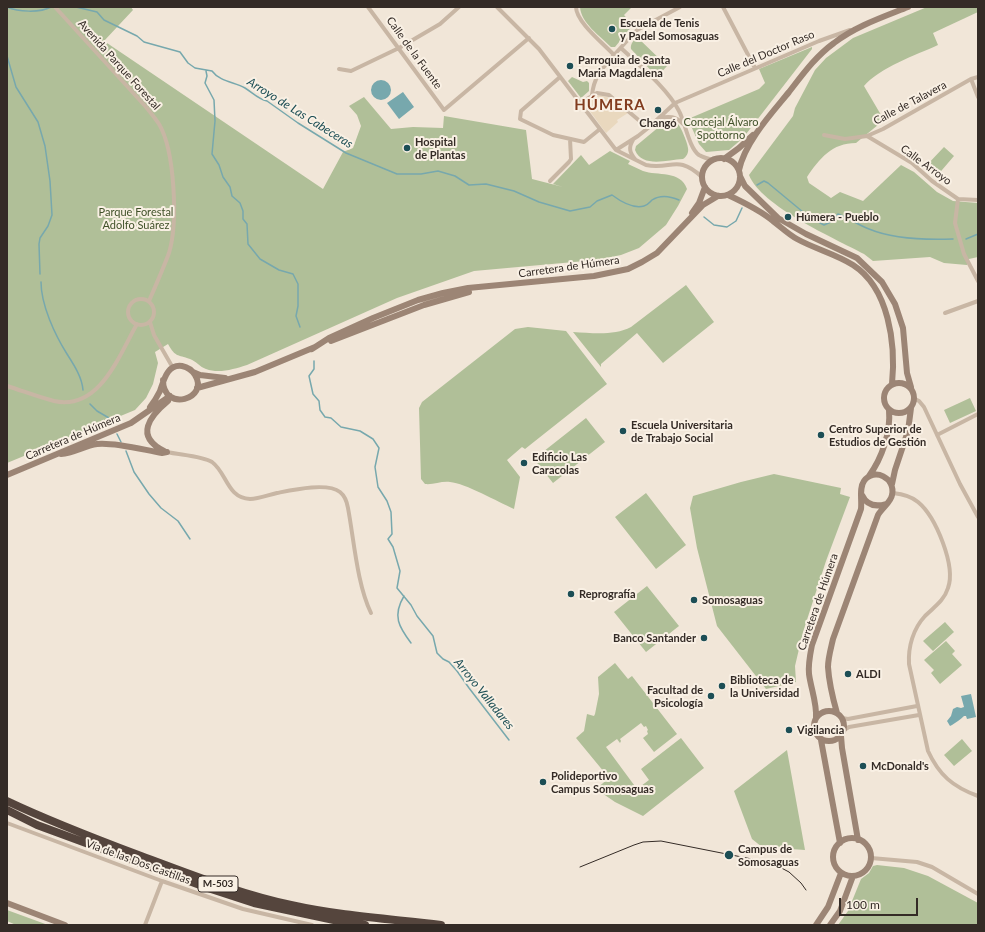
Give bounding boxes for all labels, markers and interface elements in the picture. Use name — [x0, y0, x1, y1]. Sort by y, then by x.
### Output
street label: Calle de la Fuente — [383, 14, 445, 92]
place label: Escuela de Tenis y Padel Somosaguas — [620, 16, 719, 42]
street label: Avenida Parque Forestal — [75, 17, 163, 113]
marker: Escuela de Tenis y Padel Somosaguas — [607, 24, 617, 34]
street label: Calle del Doctor Raso — [716, 28, 816, 80]
place label: Parroquia de Santa Maria Magdalena — [578, 53, 670, 79]
marker: Parroquia de Santa Maria Magdalena — [565, 61, 575, 71]
water label: Arroyo de Las Cabeceras — [245, 75, 355, 151]
street label: Calle de Talavera — [871, 78, 949, 128]
district label: HÚMERA — [574, 96, 646, 114]
marker: Changó — [653, 105, 663, 115]
park label: Concejal Álvaro Spottorno — [683, 115, 759, 141]
place label: Changó — [639, 116, 677, 130]
place label: Hospital de Plantas — [415, 135, 466, 161]
street label: Calle Arroyo — [898, 142, 954, 188]
marker: Hospital de Plantas — [402, 143, 412, 153]
park label: Parque Forestal Adolfo Suárez — [99, 205, 173, 231]
place label: Húmera - Pueblo — [796, 210, 879, 224]
marker: Húmera - Pueblo — [783, 212, 793, 222]
street label: Carretera de Húmera — [518, 253, 620, 281]
street label: Carretera de Húmera — [24, 411, 122, 463]
place label: Escuela Universitaria de Trabajo Social — [631, 418, 733, 444]
place label: Centro Superior de Estudios de Gestión — [829, 422, 926, 448]
marker: Escuela Universitaria de Trabajo Social — [618, 426, 628, 436]
marker: Centro Superior de Estudios de Gestión — [816, 430, 826, 440]
place label: Edificio Las Caracolas — [532, 450, 587, 476]
marker: Edificio Las Caracolas — [519, 458, 529, 468]
street label: Carretera de Húmera — [795, 552, 841, 652]
place label: Reprografía — [579, 587, 636, 601]
marker: Reprografía — [566, 589, 576, 599]
place label: Somosaguas — [702, 593, 763, 607]
marker: Somosaguas — [689, 595, 699, 605]
place label: Banco Santander — [613, 631, 696, 645]
marker: Banco Santander — [699, 633, 709, 643]
water label: Arroyo Valladares — [451, 655, 517, 733]
place label: ALDI — [856, 667, 881, 681]
marker: ALDI — [843, 669, 853, 679]
place label: Biblioteca de la Universidad — [730, 673, 799, 699]
marker: Biblioteca de la Universidad — [717, 681, 727, 691]
place label: Facultad de Psicología — [647, 683, 703, 709]
marker: Facultad de Psicología — [706, 691, 716, 701]
place label: Vigilancia — [797, 723, 844, 737]
marker: Vigilancia — [784, 725, 794, 735]
place label: McDonald's — [871, 759, 929, 773]
marker: McDonald's — [858, 761, 868, 771]
place label: Polideportivo Campus Somosaguas — [551, 769, 654, 795]
marker: Polideportivo Campus Somosaguas — [538, 777, 548, 787]
street label: Vía de las Dos Castillas — [84, 837, 192, 887]
place label: Campus de Somosaguas — [738, 842, 799, 868]
marker: Campus de Somosaguas — [723, 849, 735, 861]
road number: M-503 — [198, 876, 238, 892]
scale bar — [841, 890, 920, 916]
text: 100 m — [846, 897, 880, 912]

